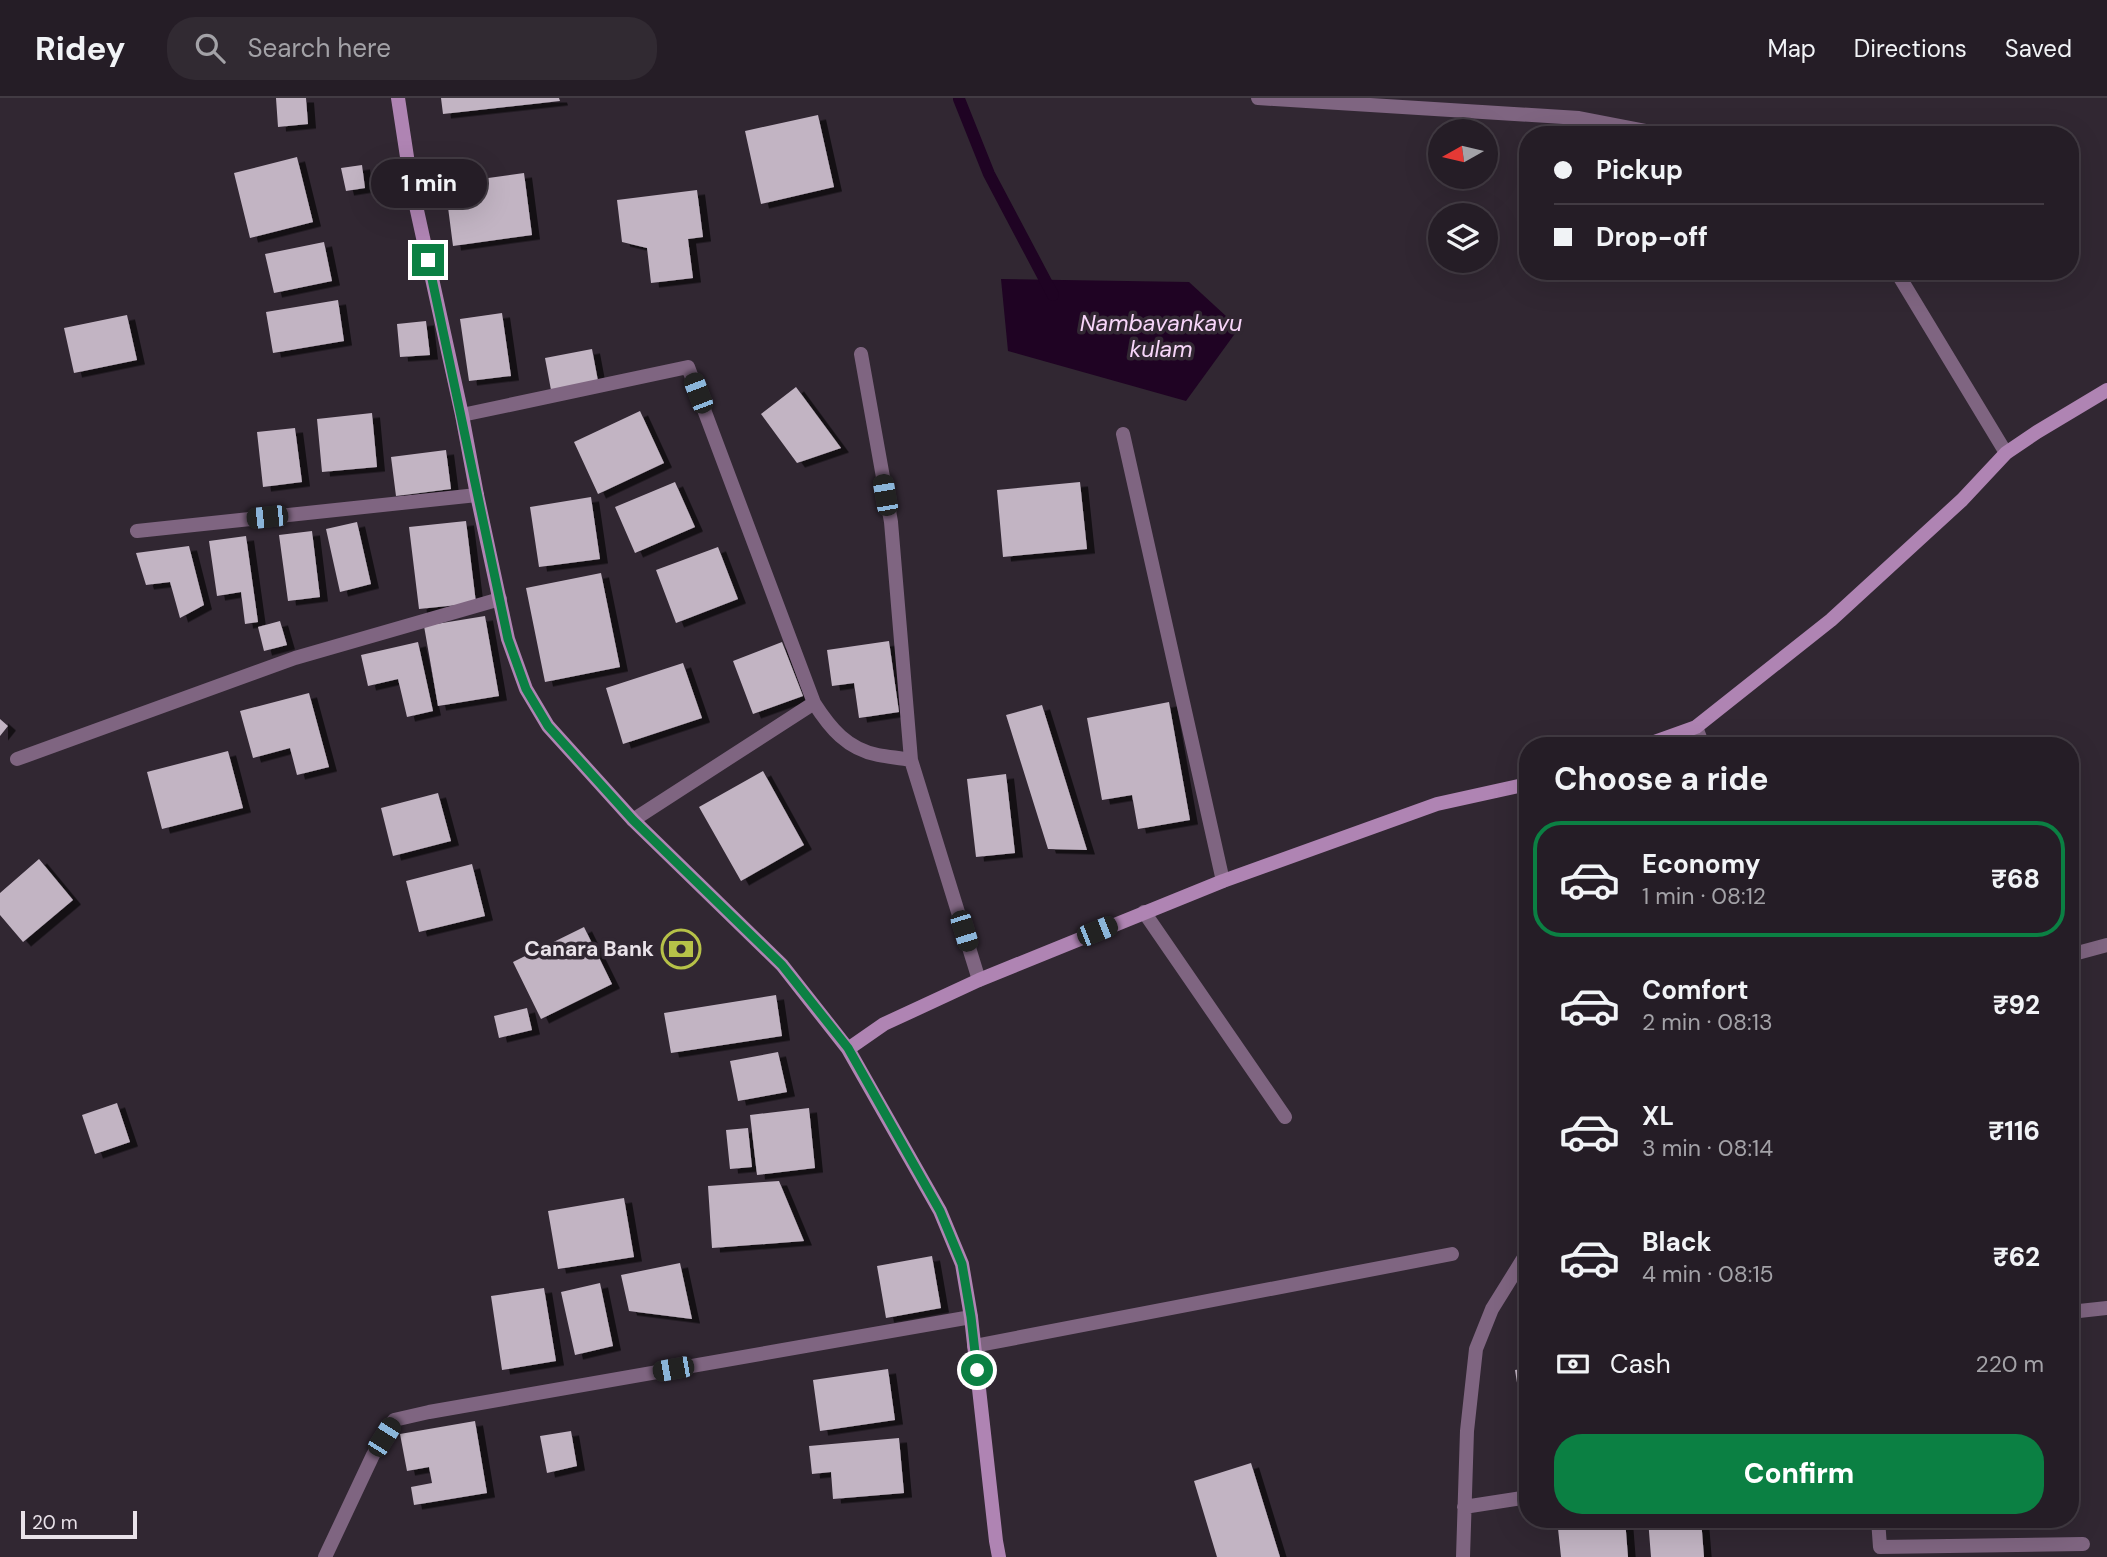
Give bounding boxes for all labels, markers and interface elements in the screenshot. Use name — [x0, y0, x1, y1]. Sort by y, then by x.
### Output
search box — [167, 17, 657, 80]
text: Ridey — [35, 27, 125, 70]
icon: search — [191, 29, 229, 67]
text: Search here — [247, 31, 391, 65]
text: Map — [1768, 33, 1816, 64]
text: Directions — [1854, 33, 1967, 64]
text: Saved — [2005, 33, 2072, 64]
north arrow — [1428, 119, 1498, 189]
map controls — [1428, 119, 1498, 273]
text: Pickup — [1596, 153, 1683, 187]
callout: 1 min — [370, 158, 486, 208]
text: 1 min — [401, 168, 457, 198]
button: layers — [1428, 203, 1498, 273]
text: Drop-off — [1596, 220, 1708, 254]
route end — [412, 244, 444, 276]
water label: Nambavankavu kulam — [1080, 308, 1242, 364]
car — [681, 370, 716, 416]
car — [872, 472, 899, 518]
car — [246, 504, 289, 530]
text: Choose a ride — [1554, 758, 1769, 800]
text: Economy — [1642, 847, 1760, 881]
icon: car — [1558, 848, 1621, 911]
text: ₹68 — [1991, 862, 2040, 896]
text: 1 min · 08:12 — [1642, 881, 1766, 911]
car — [948, 908, 981, 954]
car — [1074, 913, 1121, 949]
bank icon: Canara Bank — [660, 928, 702, 970]
place label: Canara Bank — [524, 935, 654, 963]
text: Comfort — [1642, 973, 1748, 1007]
icon: car — [1558, 974, 1621, 1037]
text: ₹92 — [1993, 988, 2040, 1022]
text: 2 min · 08:13 — [1642, 1007, 1773, 1037]
text: XL — [1642, 1099, 1674, 1133]
icon: car — [1558, 1100, 1621, 1163]
text: ₹116 — [1988, 1114, 2040, 1148]
text: 3 min · 08:14 — [1642, 1133, 1773, 1163]
text: Black — [1642, 1225, 1712, 1259]
icon: car — [1558, 1226, 1621, 1289]
text: ₹62 — [1993, 1240, 2040, 1274]
text: 4 min · 08:15 — [1642, 1259, 1774, 1289]
icon: cash — [1554, 1345, 1592, 1383]
text: Cash — [1610, 1347, 1671, 1381]
text: 220 m — [1975, 1349, 2044, 1379]
route start — [961, 1354, 993, 1386]
car — [651, 1355, 696, 1383]
car — [364, 1414, 405, 1460]
button: Confirm — [1554, 1434, 2044, 1514]
scale bar — [21, 1508, 136, 1540]
text: 20 m — [32, 1510, 78, 1535]

